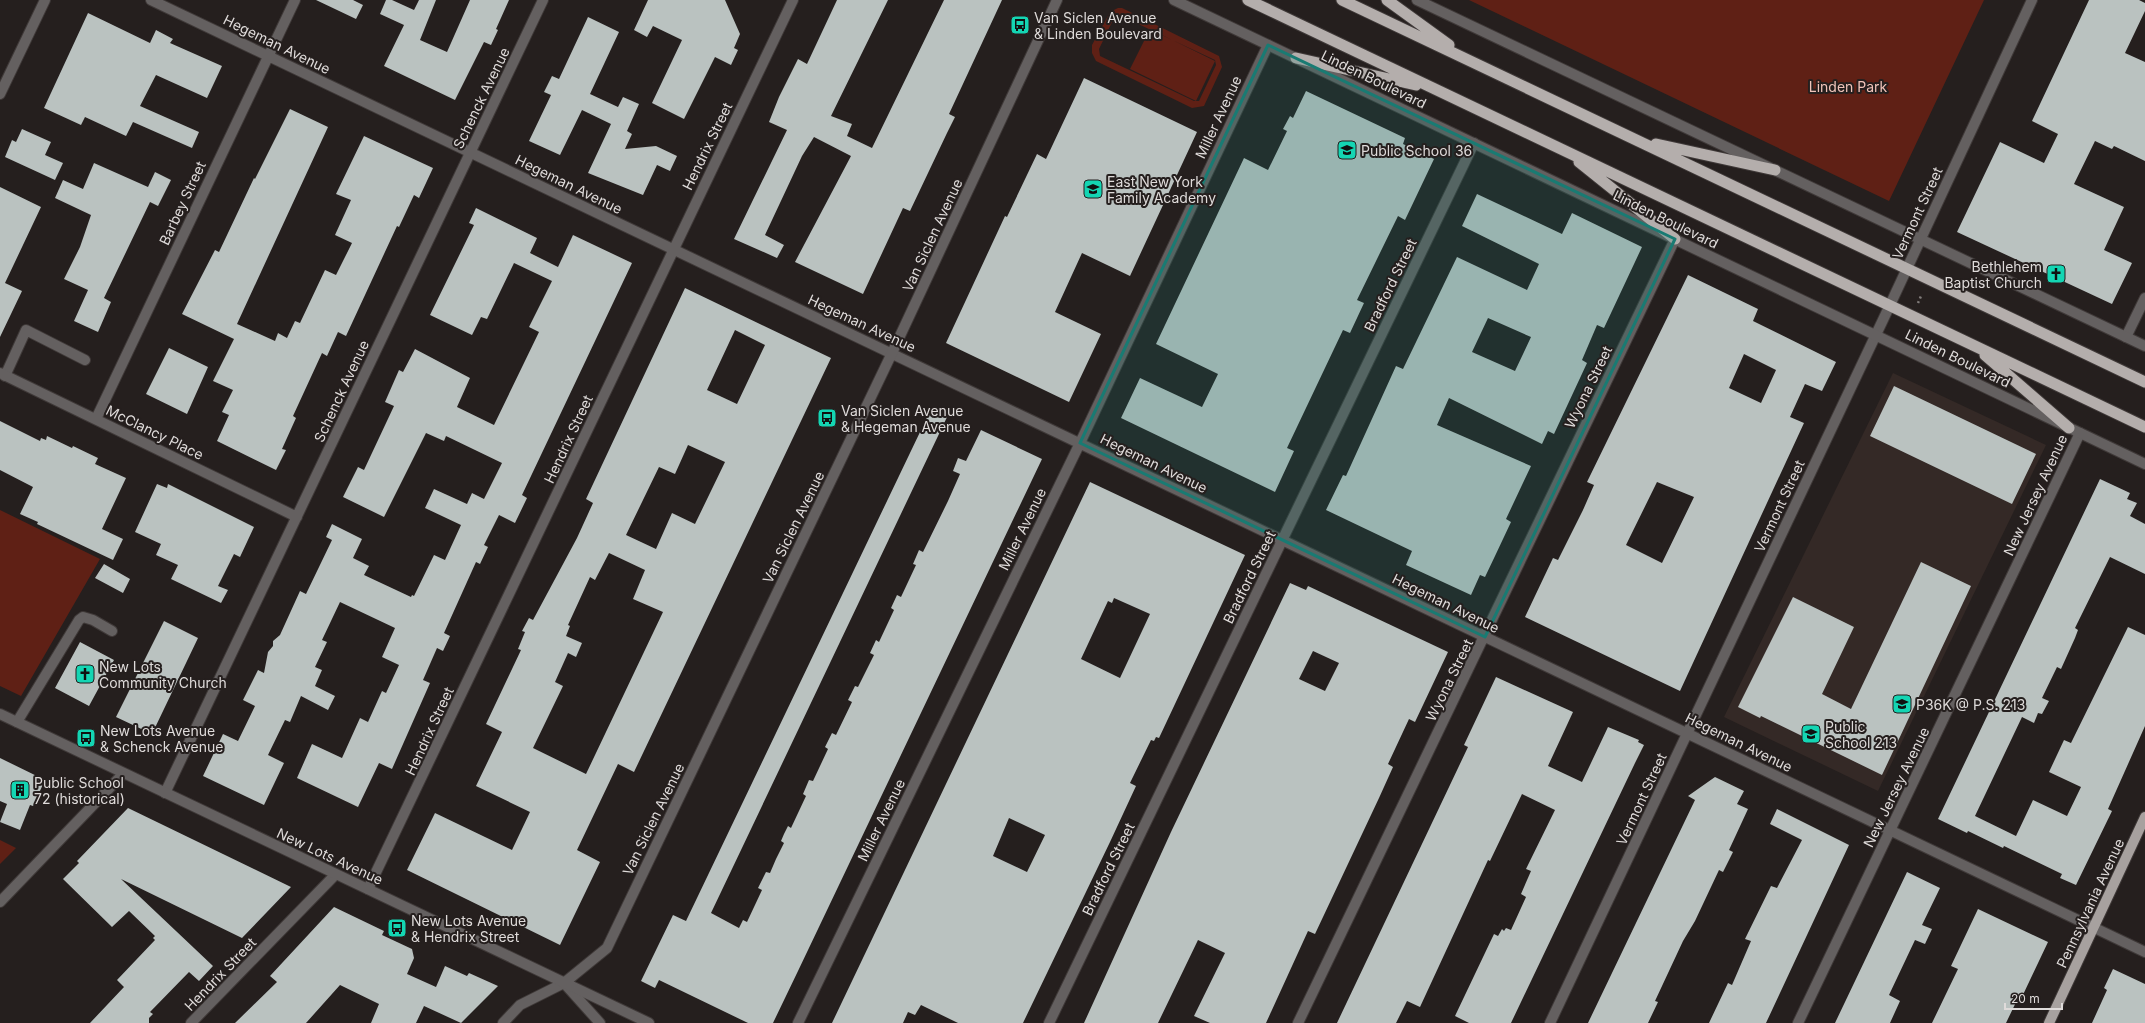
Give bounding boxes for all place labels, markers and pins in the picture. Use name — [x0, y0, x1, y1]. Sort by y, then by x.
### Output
place label: Van Siclen Avenue & Linden Boulevard — [1034, 9, 1162, 42]
bus stop icon: Van Siclen Avenue & Linden Boulevard — [1009, 14, 1031, 36]
school or university icon: Public School 36 — [1336, 139, 1358, 161]
place label: Public School 36 — [1361, 142, 1472, 159]
place label: East New York Family Academy — [1107, 173, 1216, 206]
school or university icon: East New York Family Academy — [1082, 178, 1104, 200]
place label: Bethlehem Baptist Church — [1944, 258, 2042, 291]
church icon: Bethlehem Baptist Church — [2045, 263, 2067, 285]
place label: Van Siclen Avenue & Hegeman Avenue — [841, 402, 971, 435]
bus stop icon: Van Siclen Avenue & Hegeman Avenue — [816, 407, 838, 429]
place label: New Lots Community Church — [99, 658, 227, 691]
church icon: New Lots Community Church — [74, 663, 96, 685]
school or university icon: P36K @ P.S. 213 — [1891, 693, 1913, 715]
place label: P36K @ P.S. 213 — [1916, 696, 2025, 713]
place label: Public School 213 — [1825, 718, 1897, 751]
place label: New Lots Avenue & Schenck Avenue — [100, 722, 223, 755]
school or university icon: Public School 213 — [1800, 723, 1822, 745]
bus stop icon: New Lots Avenue & Schenck Avenue — [75, 727, 97, 749]
place label: Public School 72 (historical) — [34, 774, 125, 807]
building icon: Public School 72 (historical) — [9, 779, 31, 801]
place label: New Lots Avenue & Hendrix Street — [411, 912, 526, 945]
bus stop icon: New Lots Avenue & Hendrix Street — [386, 917, 408, 939]

